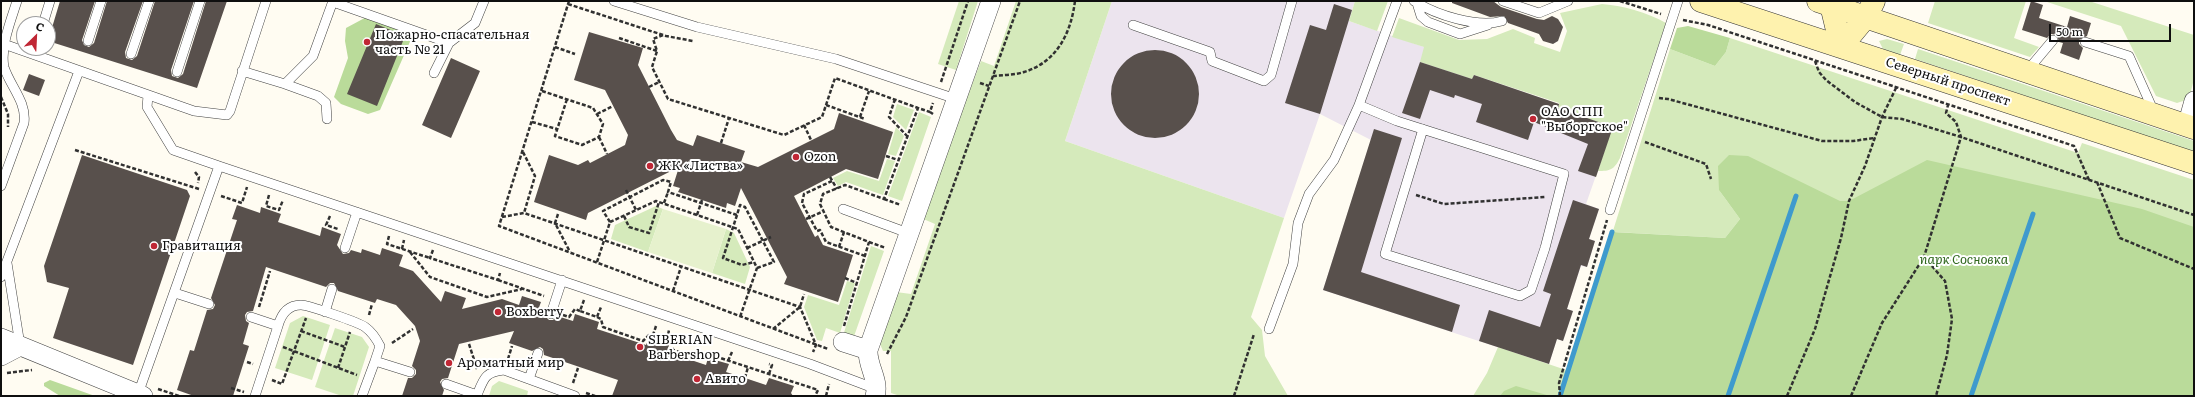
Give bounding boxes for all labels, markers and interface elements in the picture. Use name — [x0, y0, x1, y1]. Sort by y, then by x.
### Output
north arrow — [16, 16, 56, 56]
scale bar — [2051, 16, 2173, 42]
text: С — [34, 17, 47, 35]
text: 50 m — [2056, 22, 2083, 40]
place label: Пожарно-спасательная часть № 21 — [375, 27, 529, 58]
marker: Пожарно-спасательная часть № 21 — [362, 37, 372, 47]
street label: Северный проспект — [1884, 54, 2012, 110]
place label: ОАО СПП "Выборгское" — [1541, 104, 1628, 135]
marker: ОАО СПП "Выборгское" — [1528, 114, 1538, 124]
place label: Ozon — [804, 149, 836, 165]
marker: Ozon — [791, 152, 801, 162]
place label: ЖК «Листва» — [658, 158, 743, 174]
marker: ЖК «Листва» — [645, 161, 655, 171]
place label: Гравитация — [162, 238, 241, 254]
marker: Гравитация — [149, 241, 159, 251]
park label: парк Сосновка — [1920, 252, 2008, 268]
place label: Boxberry — [506, 304, 563, 320]
marker: Boxberry — [493, 307, 503, 317]
place label: SIBERIAN Barbershop — [648, 332, 720, 363]
marker: SIBERIAN Barbershop — [635, 342, 645, 352]
place label: Ароматный мир — [457, 355, 564, 371]
marker: Ароматный мир — [444, 358, 454, 368]
place label: Авито — [705, 371, 746, 387]
marker: Авито — [692, 374, 702, 384]

